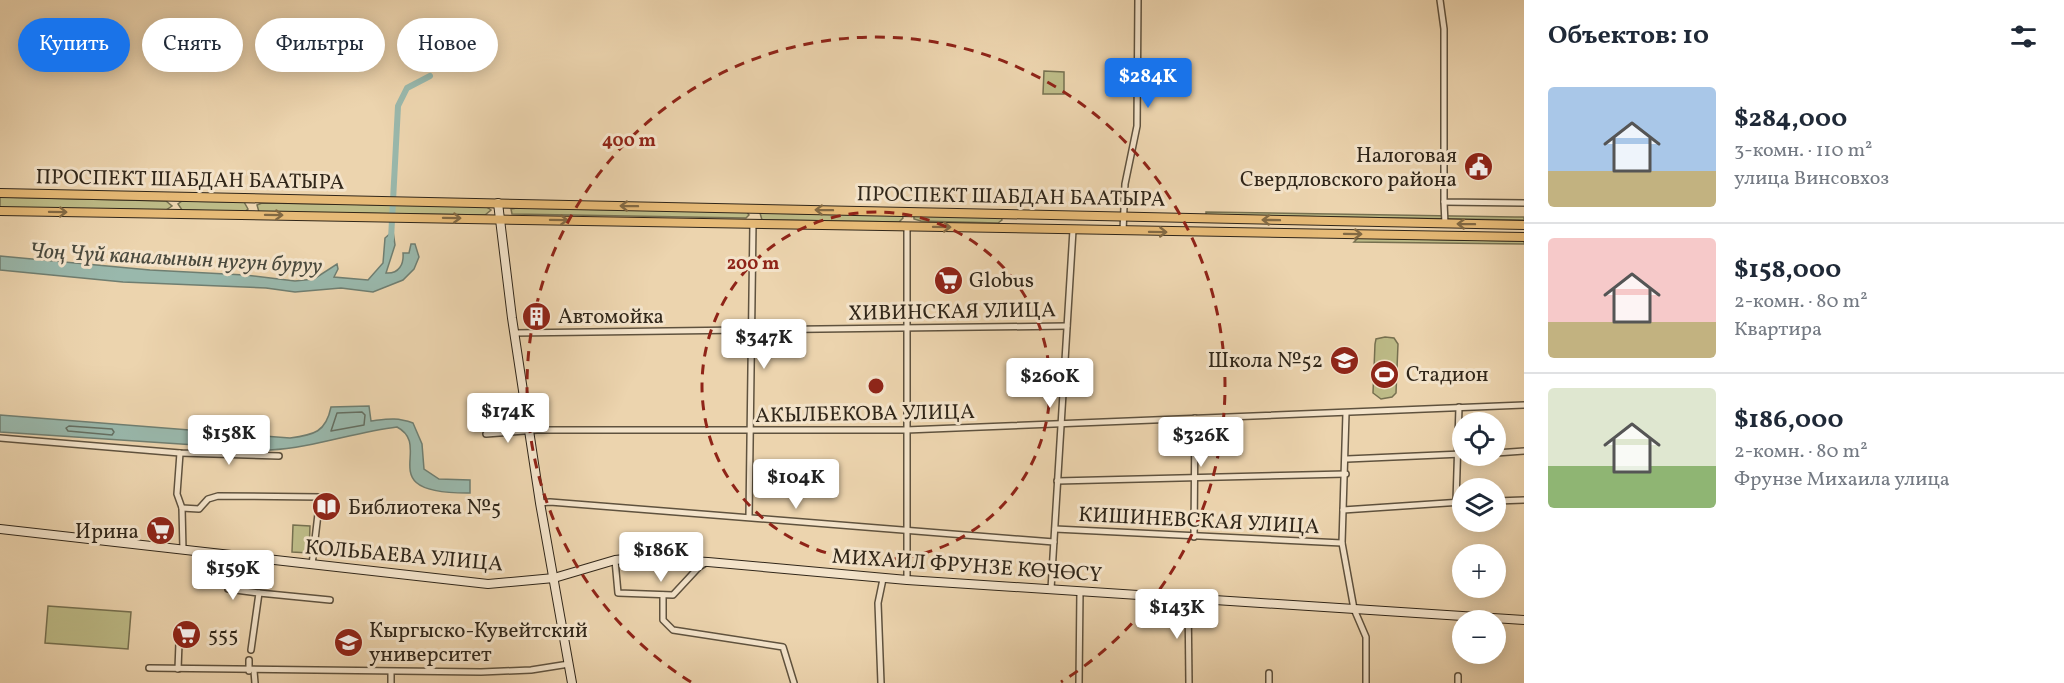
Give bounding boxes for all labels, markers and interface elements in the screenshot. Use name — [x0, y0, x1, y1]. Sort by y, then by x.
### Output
chip: Купить — [18, 18, 130, 72]
chip: Снять — [142, 18, 243, 72]
chip: Фильтры — [255, 18, 385, 72]
chip: Новое — [397, 18, 498, 72]
text: Объектов: 10 — [1548, 18, 1709, 54]
icon: filters — [2007, 20, 2040, 53]
pin: $284K — [1106, 58, 1190, 109]
text: $284K — [1119, 63, 1177, 91]
text: $284,000 — [1734, 101, 1847, 137]
icon: home — [1596, 111, 1668, 183]
text: 400 m — [602, 129, 656, 154]
text: 3-комн. · 110 m² — [1734, 137, 1873, 165]
place label: Налоговая Свердловского района — [1240, 142, 1457, 195]
public building icon: Налоговая Свердловского района — [1462, 151, 1494, 183]
street label: ПРОСПЕКТ ШАБДАН БААТЫРА — [35, 163, 345, 198]
text: улица Винсовхоз — [1734, 165, 1889, 193]
street label: ПРОСПЕКТ ШАБДАН БААТЫРА — [856, 180, 1166, 215]
one-way arrow — [619, 200, 639, 212]
one-way arrow — [814, 205, 834, 216]
one-way arrow — [48, 206, 68, 218]
one-way arrow — [264, 209, 284, 221]
one-way arrow — [442, 212, 462, 224]
one-way arrow — [548, 214, 568, 225]
one-way arrow — [1261, 214, 1281, 225]
one-way arrow — [1456, 218, 1476, 230]
one-way arrow — [932, 221, 952, 233]
one-way arrow — [1148, 226, 1168, 238]
one-way arrow — [1343, 228, 1363, 240]
water label: Чоң Чүй каналынын нугун буруу — [29, 236, 323, 283]
text: 200 m — [727, 252, 779, 277]
text: $158,000 — [1734, 252, 1841, 288]
icon: home — [1596, 262, 1668, 334]
supermarket icon: Globus — [932, 264, 964, 296]
place label: Globus — [969, 267, 1034, 296]
text: 2-комн. · 80 m² — [1734, 288, 1868, 316]
street label: ХИВИНСКАЯ УЛИЦА — [848, 296, 1056, 329]
building icon: Автомойка — [521, 300, 553, 332]
place label: Автомойка — [558, 303, 664, 332]
text: Квартира — [1734, 316, 1822, 344]
pin: $347K — [722, 319, 806, 370]
text: $347K — [735, 324, 793, 352]
school or university icon: Школа №52 — [1328, 344, 1360, 376]
place label: Школа №52 — [1208, 347, 1323, 376]
pin: $260K — [1008, 358, 1092, 409]
sports icon: Стадион — [1369, 358, 1401, 390]
place label: Стадион — [1406, 361, 1489, 390]
text: $260K — [1020, 363, 1080, 391]
centre of rings — [866, 376, 886, 396]
pin: $174K — [466, 393, 550, 444]
text: $174K — [481, 398, 535, 426]
street label: АКЫЛБЕКОВА УЛИЦА — [755, 398, 975, 431]
text: $186,000 — [1734, 402, 1843, 438]
map controls — [1452, 412, 1506, 664]
button: locate — [1452, 412, 1506, 466]
icon: home — [1596, 412, 1668, 484]
pin: $158K — [187, 415, 271, 466]
pin: $326K — [1159, 417, 1243, 468]
text: $158K — [202, 420, 256, 448]
text: $326K — [1172, 422, 1230, 450]
text: 2-комн. · 80 m² — [1734, 438, 1868, 466]
pin: $104K — [754, 459, 838, 510]
text: $104K — [767, 464, 825, 492]
text: Фрунзе Михаила улица — [1734, 466, 1950, 494]
button: layers — [1452, 478, 1506, 532]
library icon: Библиотека №5 — [311, 491, 343, 523]
place label: Библиотека №5 — [348, 494, 501, 523]
street label: КИШИНЕВСКАЯ УЛИЦА — [1077, 501, 1321, 542]
supermarket icon: Ирина — [144, 515, 176, 547]
place label: Ирина — [75, 518, 139, 547]
pin: $186K — [619, 532, 703, 583]
street label: КОЛЬБАЕВА УЛИЦА — [304, 533, 504, 580]
text: $186K — [633, 537, 689, 565]
street label: МИХАИЛ ФРУНЗЕ КӨЧӨСҮ — [831, 543, 1103, 590]
button: + — [1452, 544, 1506, 598]
pin: $159K — [191, 550, 275, 601]
text: $159K — [206, 555, 260, 583]
pin: $143K — [1135, 589, 1219, 640]
text: $143K — [1149, 594, 1205, 622]
button: − — [1452, 610, 1506, 664]
place label: Кыргыско-Кувейтский университет — [369, 617, 588, 670]
supermarket icon: 555 — [171, 618, 203, 650]
place label: 555 — [208, 621, 238, 650]
school or university icon: Кыргыско-Кувейтский университет — [332, 626, 364, 658]

